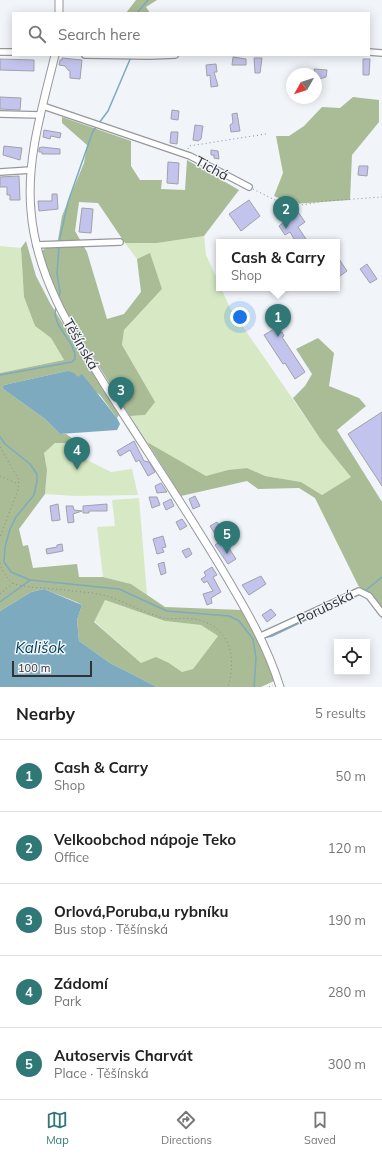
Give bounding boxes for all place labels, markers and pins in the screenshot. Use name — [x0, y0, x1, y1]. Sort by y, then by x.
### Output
pin: 2 — [273, 196, 299, 229]
pin: 1 — [265, 304, 291, 337]
pin: 3 — [108, 377, 134, 410]
pin: 4 — [64, 437, 90, 470]
pin: 5 — [214, 521, 240, 554]

